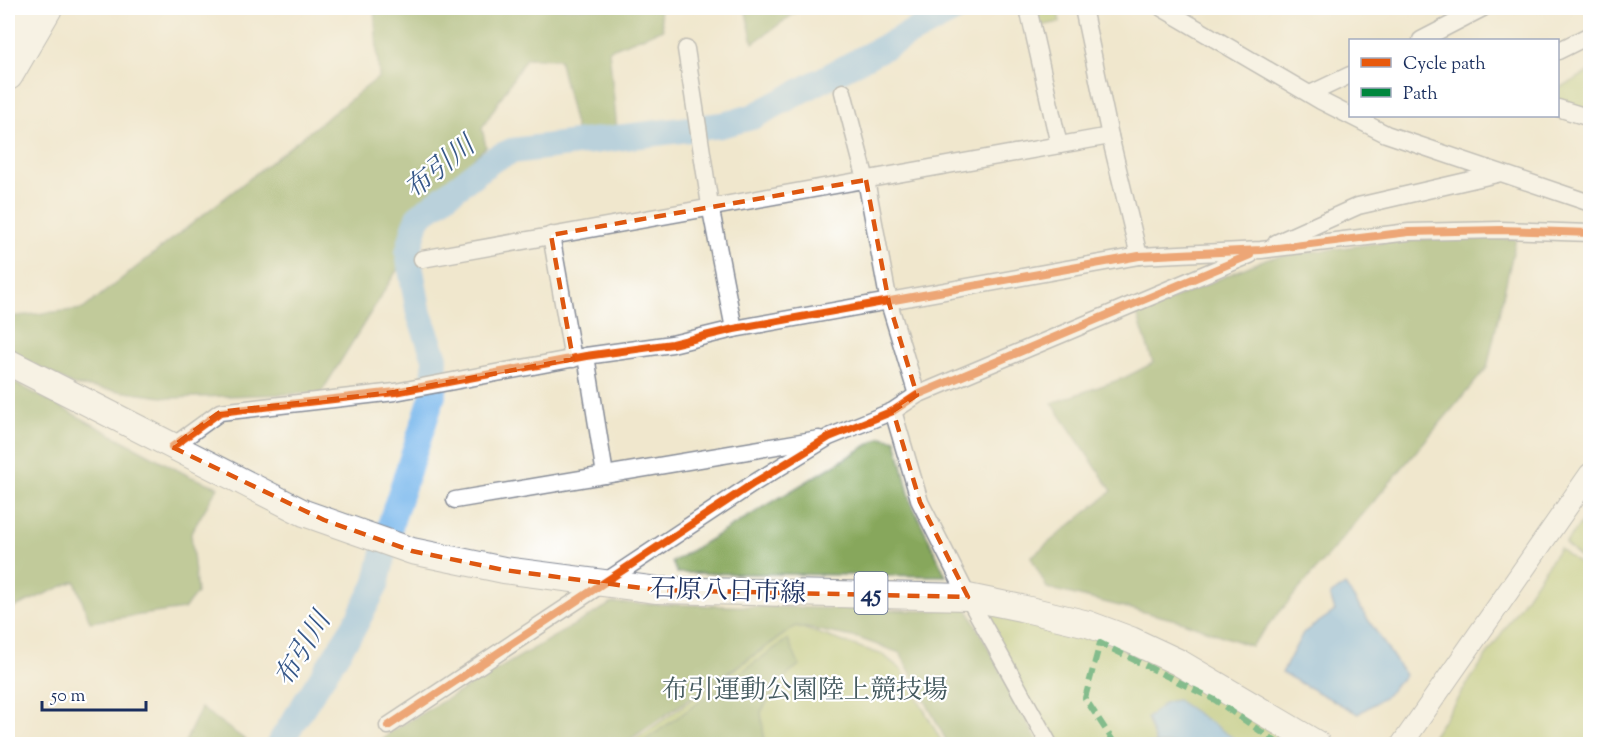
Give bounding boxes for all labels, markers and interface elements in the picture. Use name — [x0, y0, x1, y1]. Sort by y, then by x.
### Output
legend — [1349, 39, 1559, 117]
text: Cycle path — [1403, 52, 1486, 78]
text: Path — [1403, 82, 1438, 108]
water label: 布引川 — [397, 126, 487, 210]
street label: 石原八日市線 — [649, 571, 807, 614]
road number: 45 — [854, 572, 888, 614]
water label: 布引川 — [267, 603, 343, 695]
park label: 布引運動公園陸上競技場 — [662, 673, 948, 710]
scale bar — [42, 674, 146, 712]
text: 50 m — [50, 684, 86, 710]

